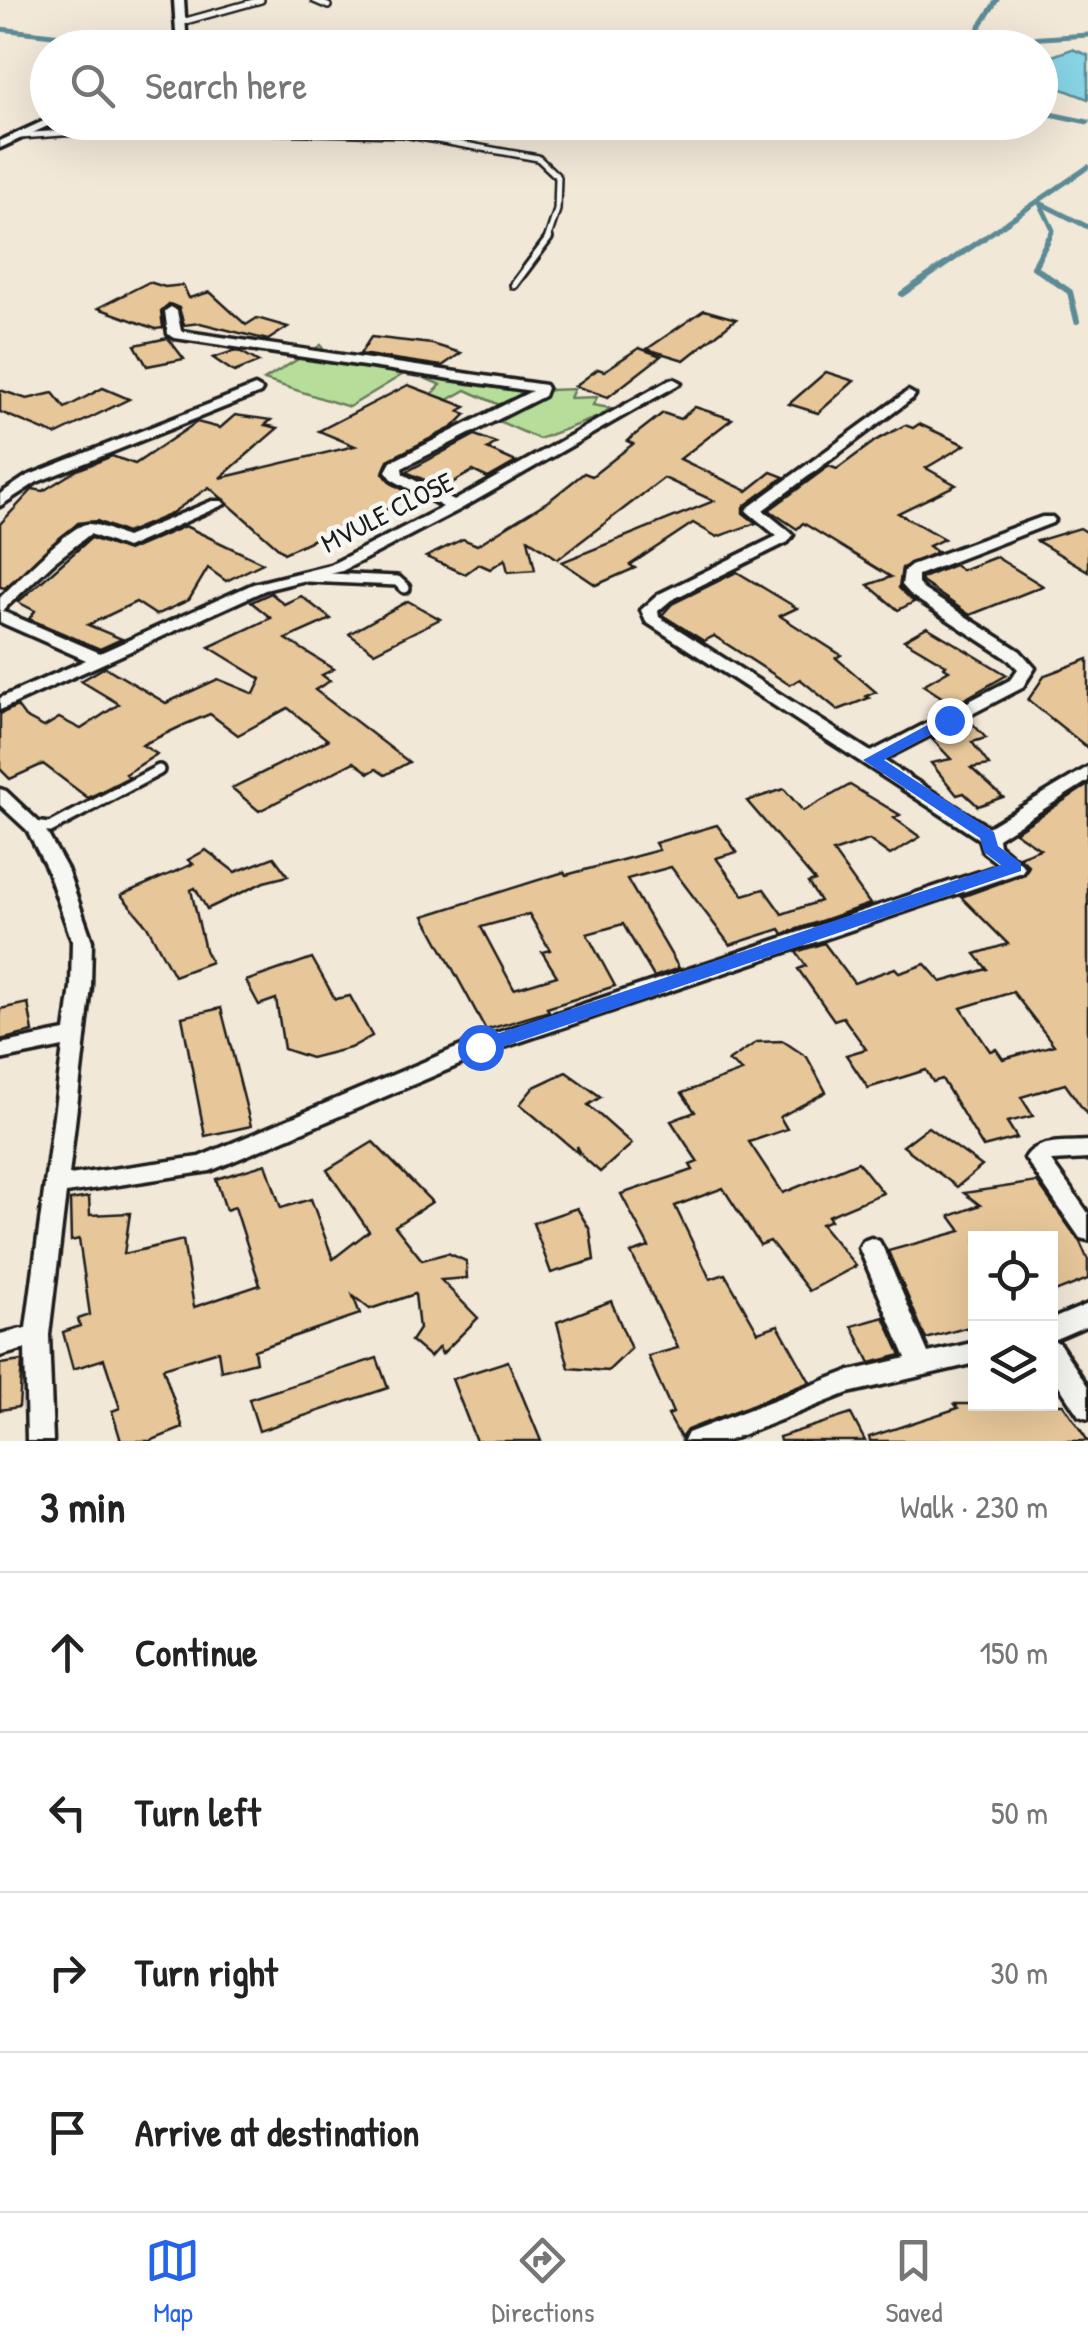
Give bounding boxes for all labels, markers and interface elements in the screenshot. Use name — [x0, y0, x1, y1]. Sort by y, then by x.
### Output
search box — [30, 30, 1058, 140]
icon: search — [65, 58, 120, 113]
text: Search here — [145, 59, 307, 111]
street label: MVULE CLOSE — [314, 462, 460, 562]
route end — [927, 698, 973, 744]
route start — [458, 1025, 504, 1071]
map controls — [968, 1231, 1058, 1411]
button: locate — [968, 1231, 1058, 1321]
button: layers — [968, 1321, 1058, 1411]
text: 3 min — [40, 1478, 125, 1535]
text: Walk · 230 m — [900, 1485, 1048, 1528]
icon: ahead — [40, 1625, 95, 1680]
text: Continue — [135, 1626, 257, 1678]
text: 150 m — [979, 1631, 1048, 1674]
icon: left — [40, 1785, 95, 1840]
text: Turn left — [135, 1786, 260, 1838]
text: 50 m — [991, 1791, 1048, 1834]
icon: right — [40, 1945, 95, 2000]
text: Turn right — [135, 1946, 278, 1998]
text: 30 m — [990, 1951, 1048, 1994]
icon: arrive — [40, 2105, 95, 2160]
text: Arrive at destination — [135, 2106, 419, 2158]
tab: Map — [145, 2233, 200, 2331]
tab: Directions — [491, 2233, 594, 2331]
tab: Saved — [885, 2233, 943, 2331]

